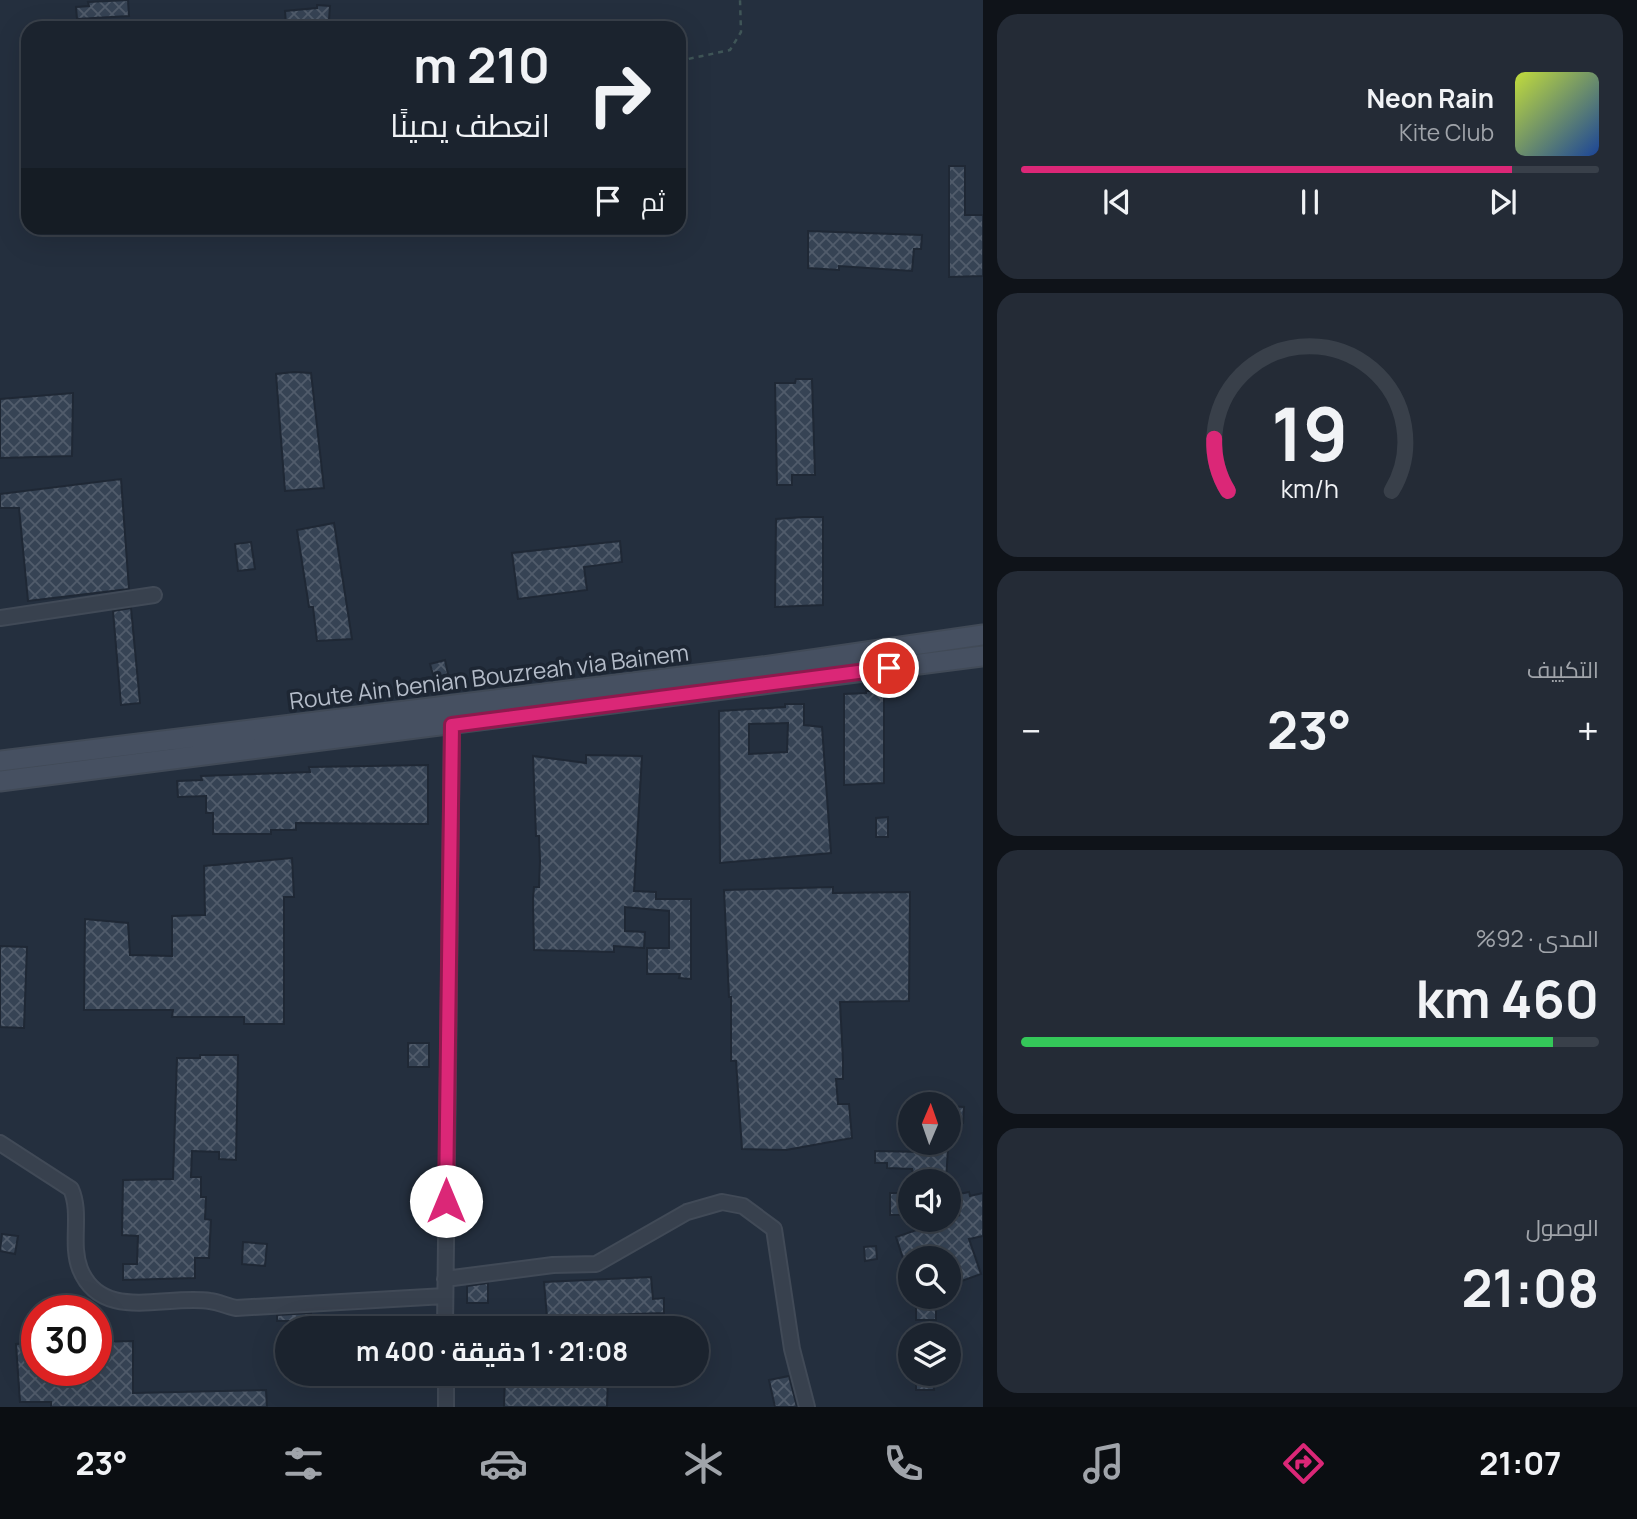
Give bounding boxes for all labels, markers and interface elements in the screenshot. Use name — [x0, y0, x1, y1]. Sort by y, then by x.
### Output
text: 210 m — [413, 31, 550, 98]
icon: right — [574, 49, 665, 140]
text: Neon Rain — [1366, 80, 1494, 116]
text: انعطف يمينًا — [390, 103, 550, 147]
text: Kite Club — [1399, 116, 1494, 148]
icon: arrive — [589, 182, 627, 220]
text: ثم — [641, 183, 665, 219]
icon: previous — [1098, 183, 1136, 221]
icon: pause — [1291, 183, 1329, 221]
icon: next — [1484, 183, 1522, 221]
text: 19 — [1271, 383, 1349, 483]
text: km/h — [1281, 471, 1339, 506]
street label: Route Ain benian Bouzreah via Bainem — [287, 636, 691, 716]
pin — [859, 638, 919, 698]
icon: arrive — [870, 649, 908, 687]
text: التكييف — [1527, 653, 1599, 685]
text: 23° — [1267, 694, 1352, 765]
text: − — [1021, 704, 1042, 756]
text: + — [1577, 704, 1599, 756]
text: المدى · 92% — [1476, 922, 1599, 954]
text: 460 km — [1416, 963, 1599, 1034]
north arrow — [898, 1092, 961, 1155]
map controls — [898, 1092, 961, 1386]
position arrow — [409, 1164, 483, 1238]
button: sound — [898, 1169, 961, 1232]
text: الوصول — [1526, 1211, 1599, 1243]
button: search — [898, 1246, 961, 1309]
text: 21:08 — [1461, 1252, 1599, 1323]
speed limit sign: 30 — [21, 1295, 112, 1386]
button: layers — [898, 1323, 961, 1386]
text: 21:08 · 1 دقيقة · 400 m — [356, 1333, 628, 1369]
icon: filters — [279, 1439, 328, 1488]
icon: car — [479, 1439, 528, 1488]
icon: climate — [679, 1439, 728, 1488]
icon: phone — [879, 1439, 928, 1488]
icon: music — [1079, 1439, 1128, 1488]
icon: directions — [1279, 1439, 1328, 1488]
text: 23° — [76, 1441, 128, 1485]
text: 21:07 — [1479, 1441, 1561, 1485]

